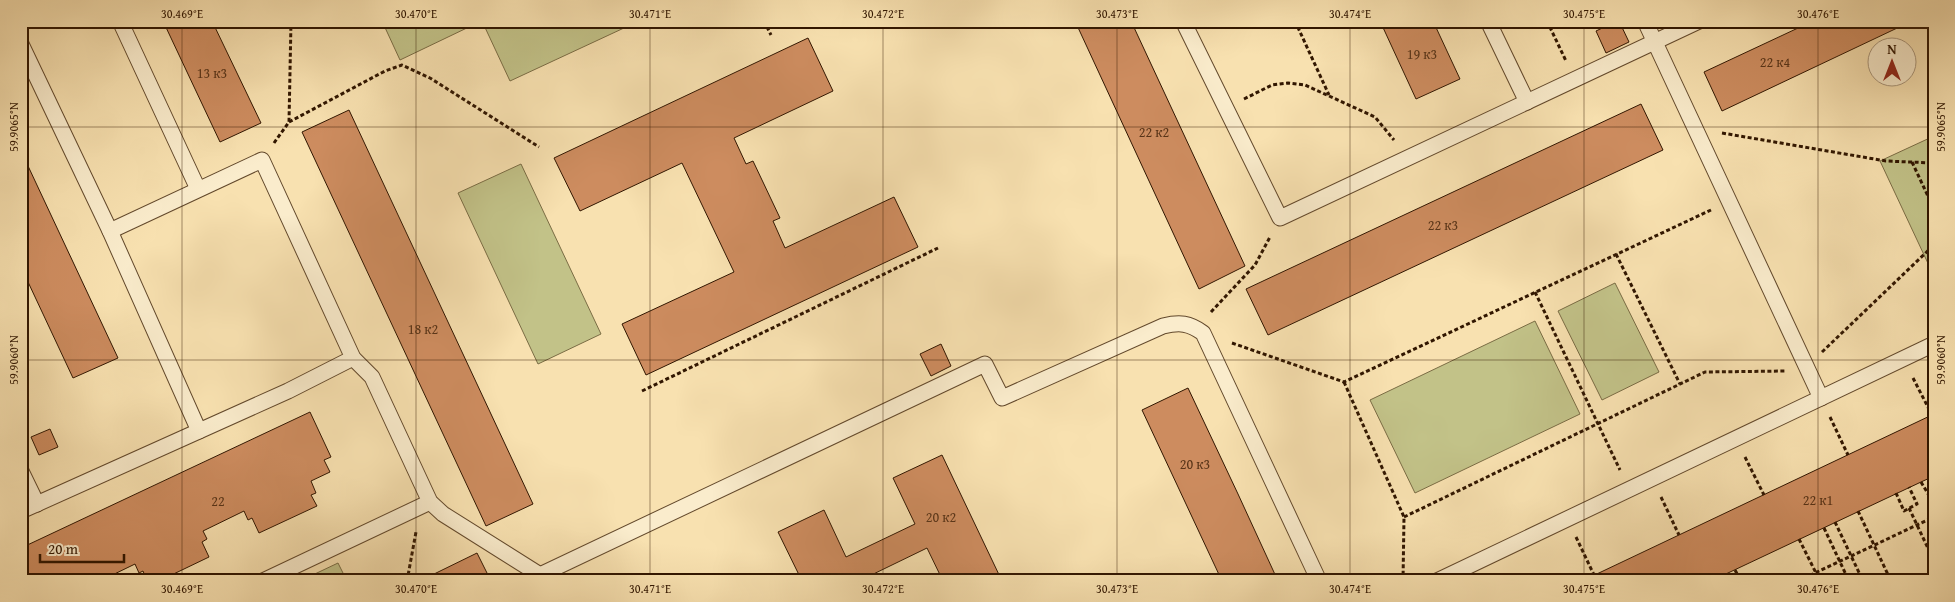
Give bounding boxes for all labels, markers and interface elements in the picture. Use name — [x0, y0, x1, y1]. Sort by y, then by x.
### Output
text: 30.469°E — [161, 5, 203, 22]
text: 30.470°E — [395, 5, 437, 22]
text: 30.471°E — [629, 5, 671, 22]
text: 30.472°E — [862, 5, 904, 22]
text: 30.473°E — [1096, 5, 1138, 22]
text: 30.474°E — [1329, 5, 1371, 22]
text: 30.475°E — [1563, 5, 1605, 22]
text: 30.476°E — [1797, 5, 1839, 22]
north arrow — [1868, 38, 1918, 88]
text: N — [1887, 39, 1897, 59]
house number: 19 к3 — [1407, 44, 1437, 64]
house number: 22 к4 — [1760, 52, 1791, 72]
house number: 13 к3 — [197, 63, 227, 83]
text: 59.9065°N — [5, 102, 22, 152]
text: 59.9065°N — [1932, 102, 1949, 152]
house number: 22 к2 — [1139, 122, 1169, 142]
house number: 22 к3 — [1428, 215, 1458, 235]
house number: 18 к2 — [408, 319, 438, 339]
text: 59.9060°N — [5, 335, 22, 385]
text: 59.9060°N — [1932, 335, 1949, 385]
house number: 20 к3 — [1180, 454, 1210, 474]
house number: 22 к1 — [1803, 490, 1833, 510]
house number: 22 — [211, 491, 225, 511]
house number: 20 к2 — [926, 507, 956, 527]
scale bar — [40, 532, 124, 564]
text: 20 m — [48, 538, 79, 559]
text: 30.469°E — [161, 580, 203, 597]
text: 30.470°E — [395, 580, 437, 597]
text: 30.471°E — [629, 580, 671, 597]
text: 30.472°E — [862, 580, 904, 597]
text: 30.473°E — [1096, 580, 1138, 597]
text: 30.474°E — [1329, 580, 1371, 597]
text: 30.475°E — [1563, 580, 1605, 597]
text: 30.476°E — [1797, 580, 1839, 597]

